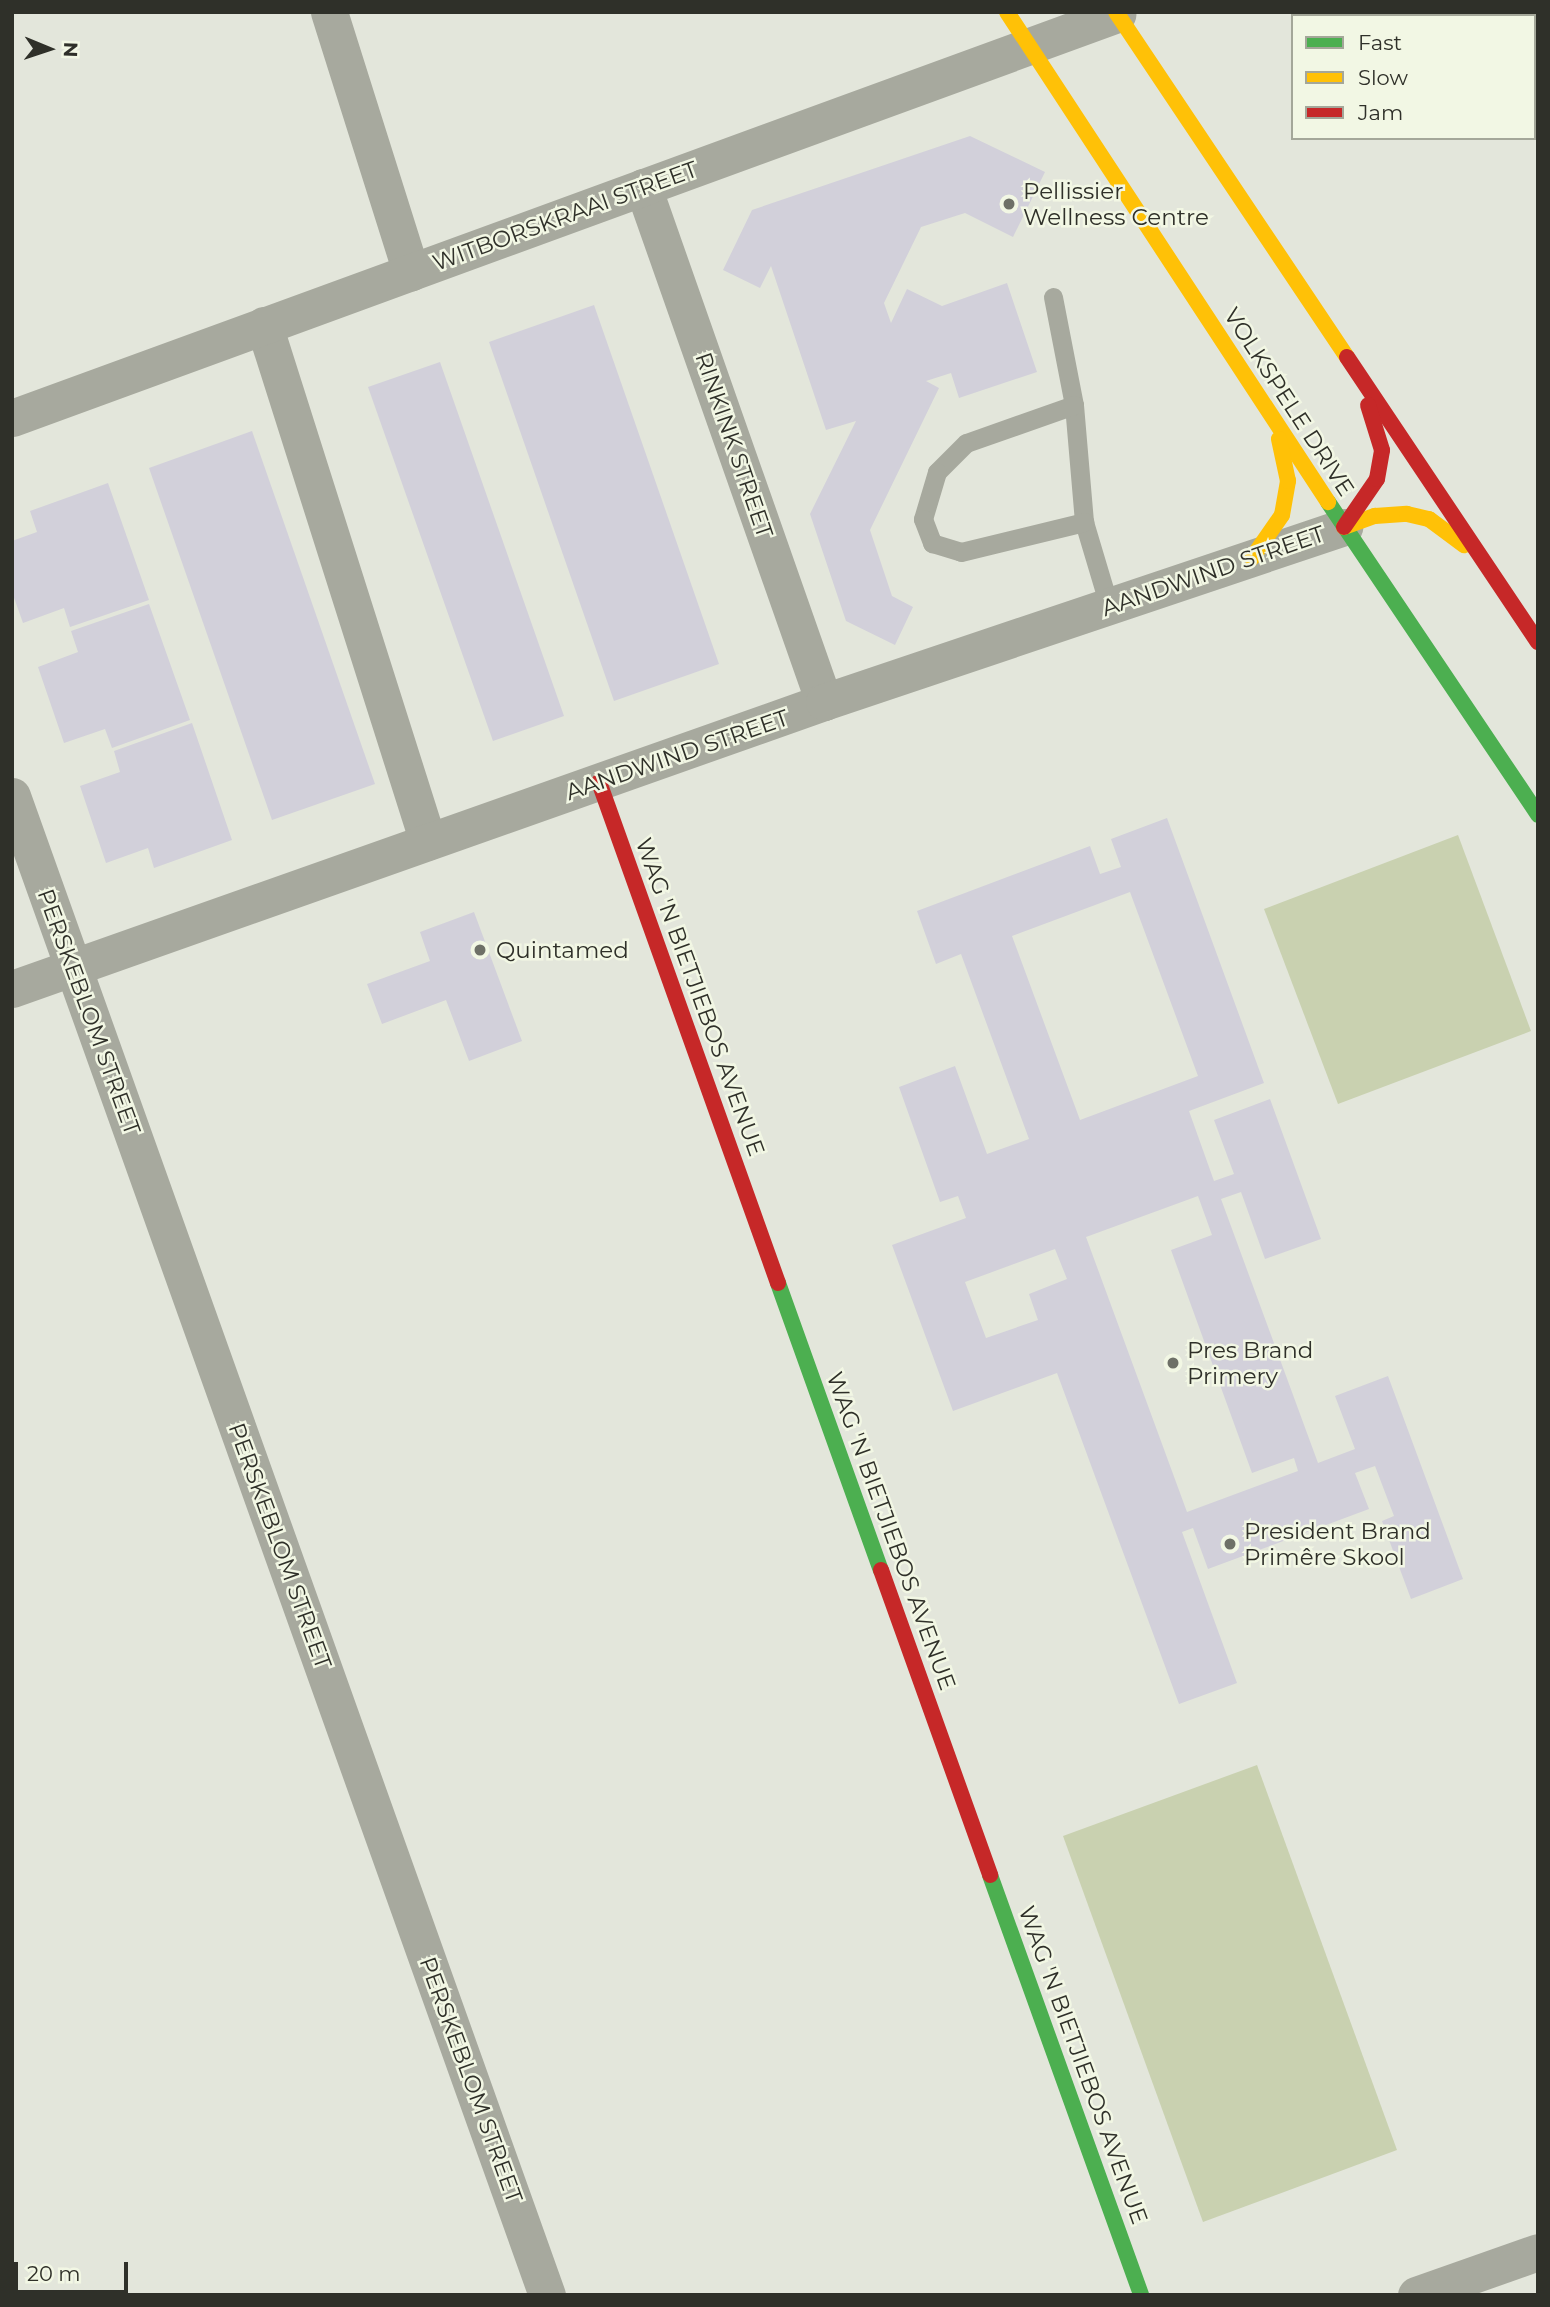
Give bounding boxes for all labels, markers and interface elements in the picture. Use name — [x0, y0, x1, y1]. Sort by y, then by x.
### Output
north arrow — [14, 14, 84, 84]
legend — [1291, 14, 1536, 140]
text: Fast — [1358, 30, 1402, 55]
text: N — [59, 42, 82, 58]
text: Slow — [1358, 65, 1408, 90]
text: Jam — [1358, 100, 1403, 125]
street label: WITBORSKRAAI STREET — [429, 155, 701, 277]
place label: Pellissier Wellness Centre — [1023, 177, 1209, 231]
marker: Pellissier Wellness Centre — [1001, 196, 1017, 212]
street label: VOLKSPELE DRIVE — [1218, 303, 1360, 501]
street label: RINKINK STREET — [689, 349, 779, 541]
street label: AANDWIND STREET — [1098, 520, 1328, 622]
street label: AANDWIND STREET — [562, 704, 792, 806]
street label: WAG 'N BIETJIEBOS AVENUE — [629, 834, 771, 1160]
street label: PERSKEBLOM STREET — [32, 885, 146, 1139]
place label: Quintamed — [496, 936, 629, 964]
marker: Quintamed — [470, 940, 490, 960]
place label: Pres Brand Primery — [1187, 1336, 1313, 1390]
marker: Pres Brand Primery — [1165, 1355, 1181, 1371]
street label: WAG 'N BIETJIEBOS AVENUE — [820, 1368, 962, 1694]
street label: PERSKEBLOM STREET — [223, 1419, 337, 1673]
place label: President Brand Primêre Skool — [1244, 1517, 1431, 1571]
marker: President Brand Primêre Skool — [1222, 1536, 1238, 1552]
street label: WAG 'N BIETJIEBOS AVENUE — [1012, 1902, 1154, 2228]
street label: PERSKEBLOM STREET — [414, 1953, 528, 2207]
scale bar — [18, 2248, 131, 2292]
text: 20 m — [27, 2261, 81, 2286]

